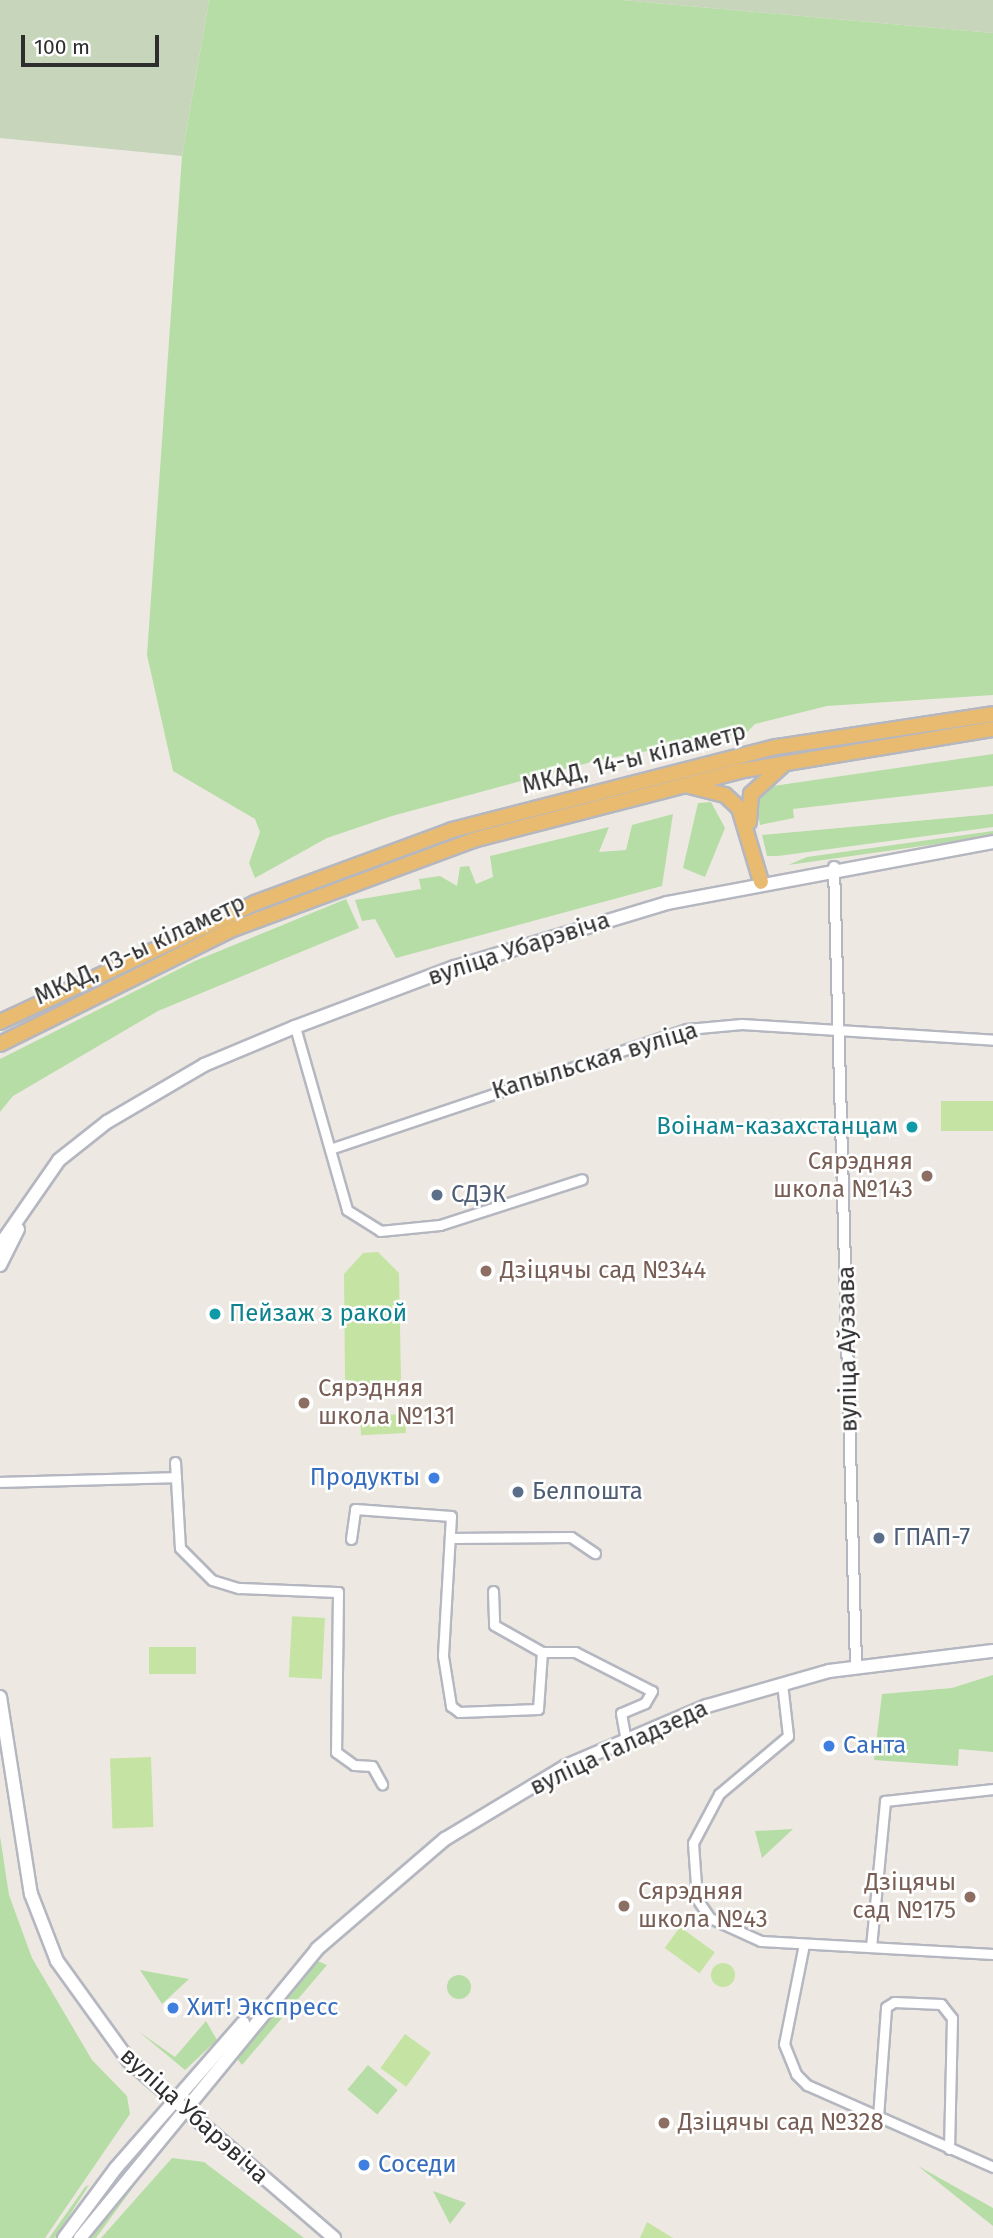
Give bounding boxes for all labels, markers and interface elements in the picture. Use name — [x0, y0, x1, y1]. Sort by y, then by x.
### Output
scale bar — [24, 21, 163, 65]
text: 100 m — [34, 34, 90, 60]
street label: МКАД, 14-ы кіламетр — [519, 717, 749, 801]
street label: МКАД, 13-ы кіламетр — [30, 889, 250, 1011]
street label: вуліца Убарэвіча — [424, 906, 614, 992]
street label: Капыльская вуліца — [489, 1016, 701, 1106]
place label: Воінам-казахстанцам — [656, 1113, 898, 1141]
marker: Воінам-казахстанцам — [904, 1119, 920, 1135]
place label: Сярэдняя школа №143 — [773, 1148, 913, 1204]
marker: Сярэдняя школа №143 — [919, 1168, 935, 1184]
place label: СДЭК — [451, 1181, 506, 1209]
marker: СДЭК — [429, 1187, 445, 1203]
place label: Дзіцячы сад №344 — [500, 1257, 706, 1285]
marker: Дзіцячы сад №344 — [478, 1263, 494, 1279]
street label: вуліца Аўэзава — [832, 1266, 864, 1432]
place label: Пейзаж з ракой — [229, 1300, 407, 1328]
marker: Пейзаж з ракой — [207, 1306, 223, 1322]
place label: Сярэдняя школа №131 — [318, 1375, 455, 1431]
marker: Сярэдняя школа №131 — [296, 1395, 312, 1411]
place label: Продукты — [310, 1464, 420, 1492]
marker: Продукты — [426, 1470, 442, 1486]
place label: Белпошта — [532, 1478, 643, 1506]
marker: Белпошта — [510, 1484, 526, 1500]
place label: ГПАП-7 — [893, 1524, 970, 1552]
marker: ГПАП-7 — [871, 1530, 887, 1546]
street label: вуліца Галадзеда — [525, 1694, 713, 1802]
place label: Санта — [843, 1732, 906, 1760]
marker: Санта — [821, 1738, 837, 1754]
place label: Дзіцячы сад №175 — [852, 1869, 956, 1925]
place label: Сярэдняя школа №43 — [638, 1878, 768, 1934]
marker: Дзіцячы сад №175 — [962, 1889, 978, 1905]
marker: Сярэдняя школа №43 — [616, 1898, 632, 1914]
place label: Хит! Экспресс — [187, 1994, 338, 2022]
marker: Хит! Экспресс — [165, 2000, 181, 2016]
street label: вуліца Убарэвіча — [114, 2042, 274, 2190]
place label: Дзіцячы сад №328 — [678, 2109, 884, 2137]
marker: Дзіцячы сад №328 — [656, 2115, 672, 2131]
place label: Соседи — [378, 2151, 457, 2179]
marker: Соседи — [356, 2157, 372, 2173]

